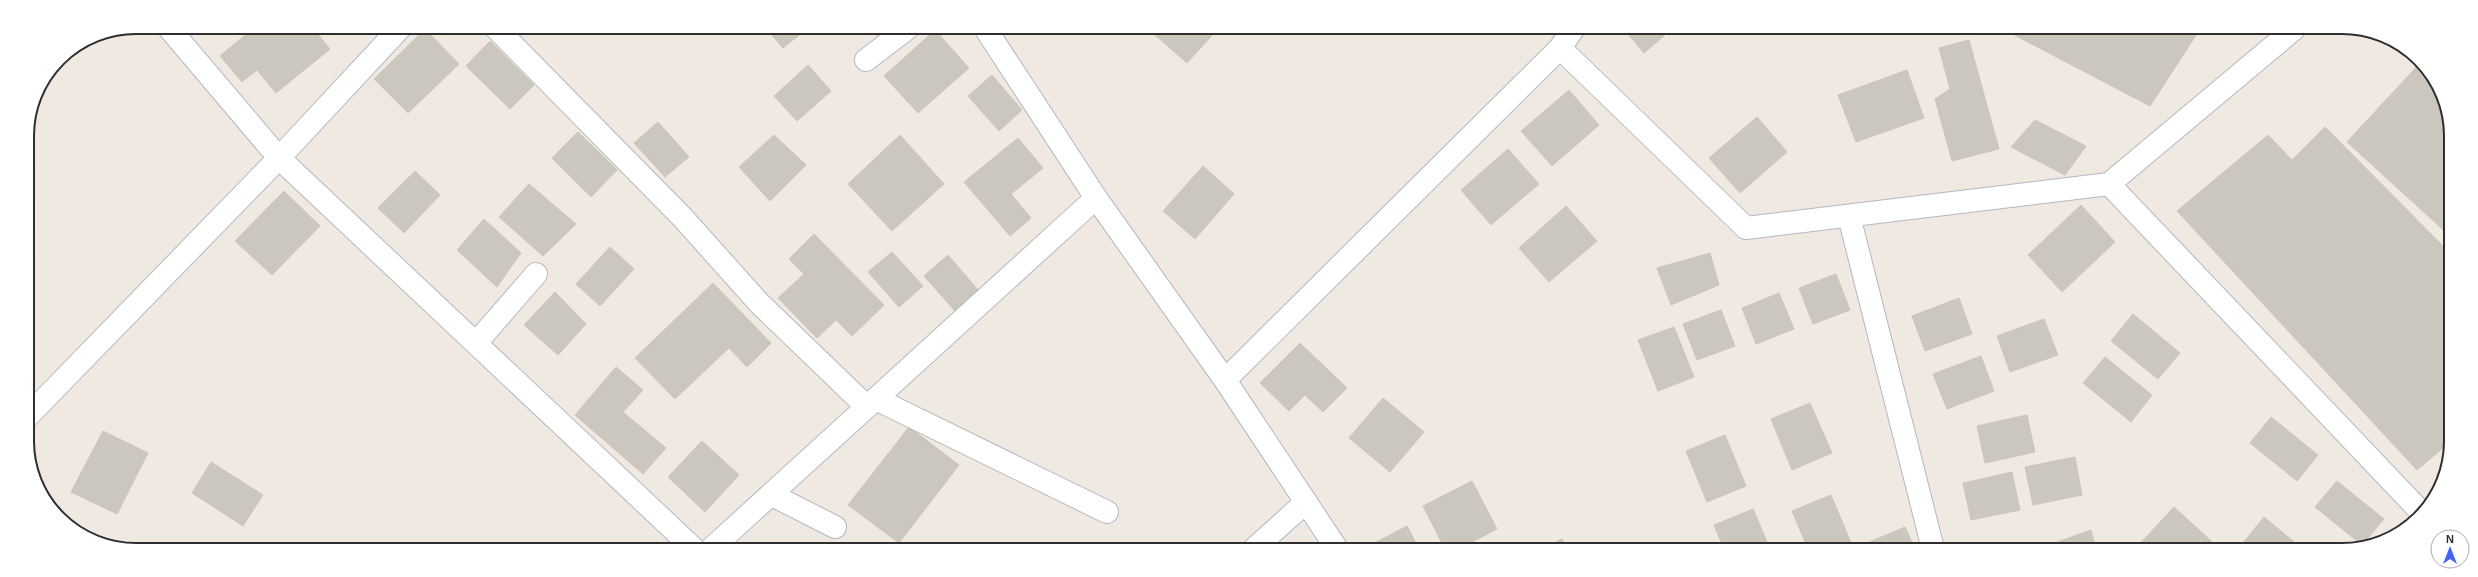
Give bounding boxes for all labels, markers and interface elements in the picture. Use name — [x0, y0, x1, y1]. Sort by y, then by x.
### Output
north arrow — [2430, 529, 2470, 569]
text: N — [2446, 533, 2454, 545]

